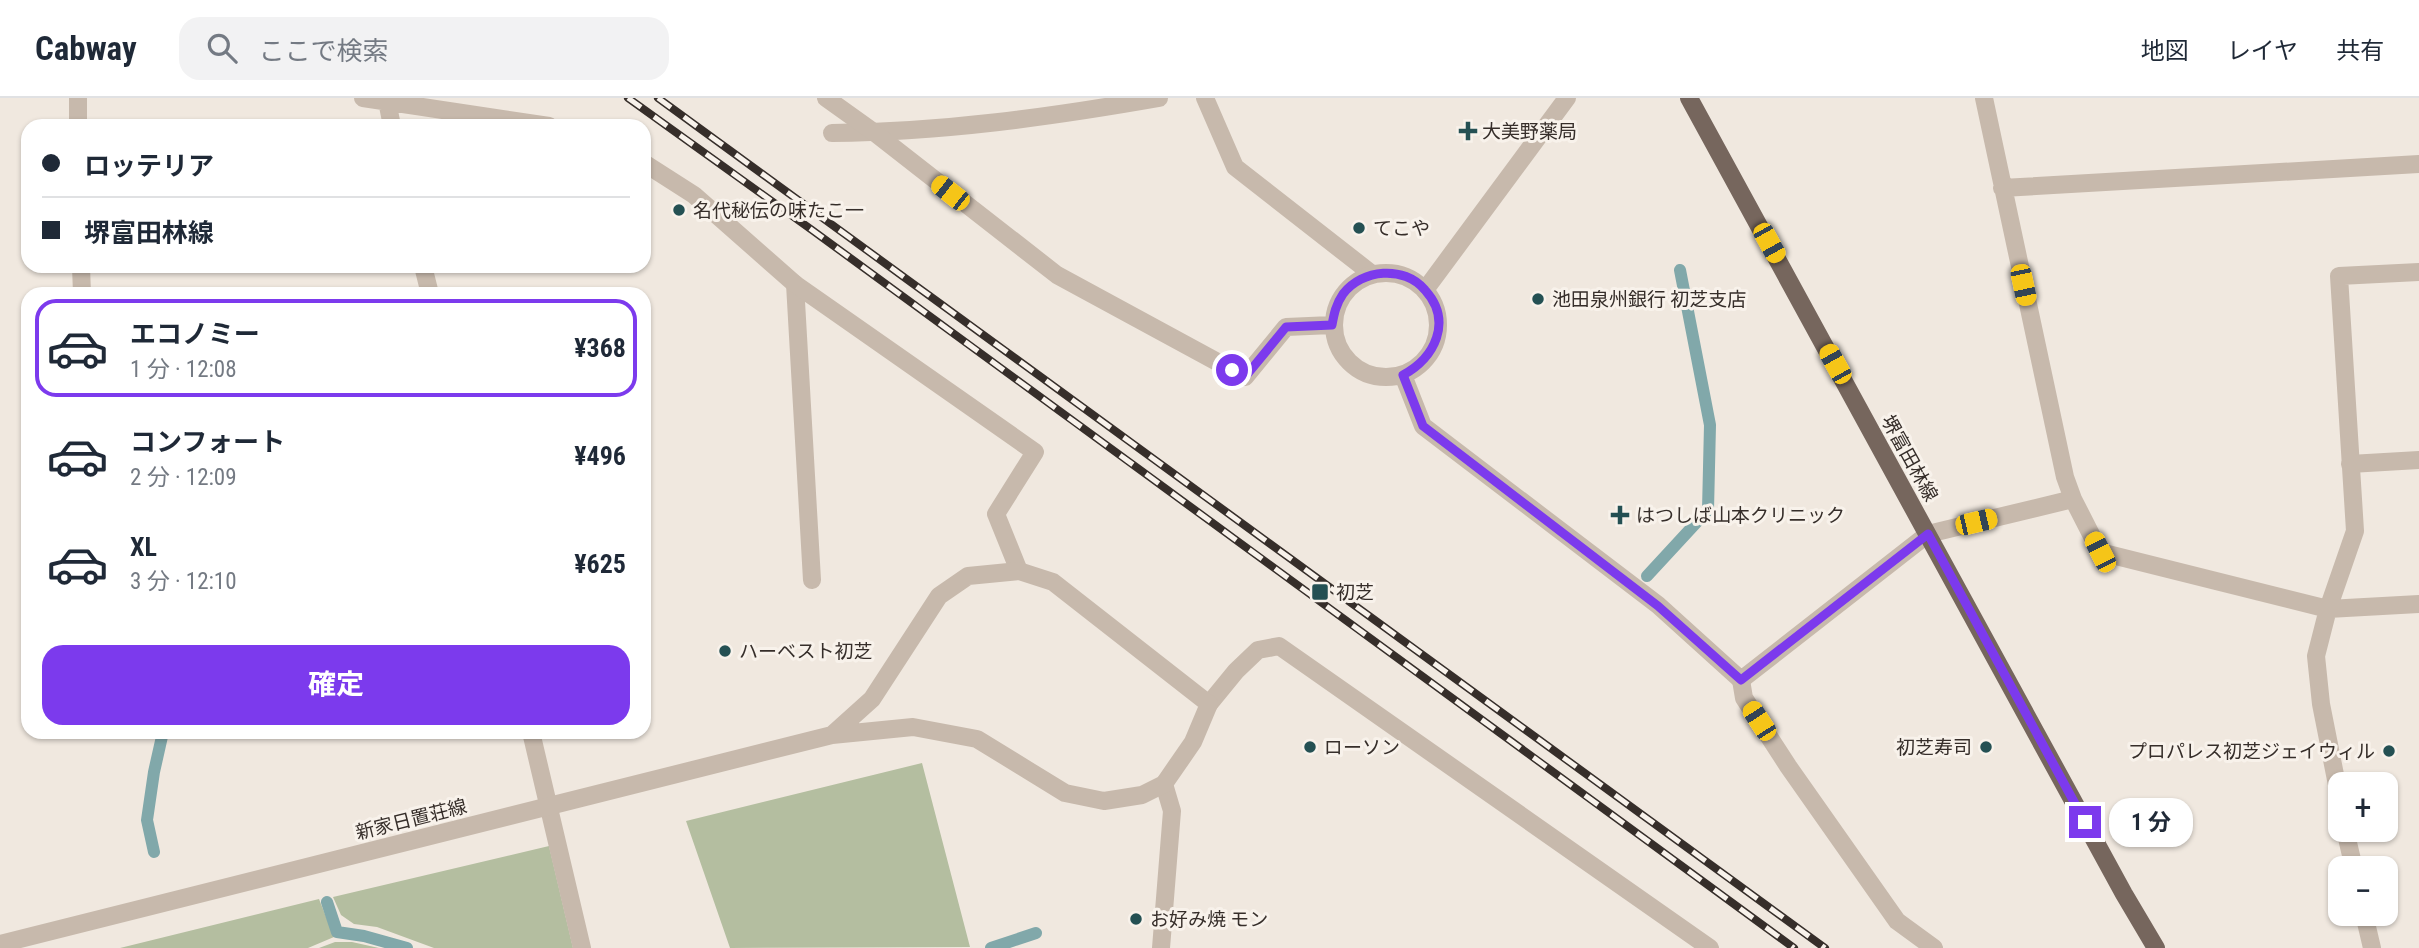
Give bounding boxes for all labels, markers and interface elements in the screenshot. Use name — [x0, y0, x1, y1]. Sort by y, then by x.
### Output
search box — [179, 17, 669, 80]
text: Cabway — [35, 29, 137, 68]
icon: search — [203, 29, 241, 67]
text: ここで検索 — [259, 36, 389, 66]
text: 地図 — [2141, 37, 2189, 65]
text: レイヤ — [2227, 37, 2298, 65]
text: 共有 — [2336, 37, 2384, 65]
place label: 大美野薬局 — [1482, 120, 1577, 143]
marker: 大美野薬局 — [1460, 123, 1476, 139]
text: ロッテリア — [84, 151, 214, 181]
car — [927, 172, 974, 214]
place label: 名代秘伝の味たこ一 — [693, 199, 864, 222]
marker: 名代秘伝の味たこ一 — [671, 202, 687, 218]
place label: てこや — [1373, 217, 1430, 240]
text: 堺富田林線 — [84, 218, 214, 248]
marker: てこや — [1351, 220, 1367, 236]
car — [1750, 220, 1789, 266]
car — [2009, 262, 2038, 308]
place label: 池田泉州銀行 初芝支店 — [1552, 288, 1746, 311]
marker: 池田泉州銀行 初芝支店 — [1530, 291, 1546, 307]
icon: car — [46, 317, 109, 380]
text: エコノミー — [130, 319, 260, 349]
text: ¥368 — [574, 333, 626, 363]
car — [1816, 341, 1855, 387]
route start — [1216, 354, 1248, 386]
text: 1 分 · 12:08 — [130, 356, 237, 383]
street label: 堺富田林線 — [1876, 411, 1943, 505]
icon: car — [46, 425, 109, 488]
text: コンフォート — [130, 427, 285, 457]
text: ¥496 — [574, 441, 626, 471]
text: 2 分 · 12:09 — [130, 464, 237, 491]
place label: はつしば山本クリニック — [1636, 504, 1845, 527]
marker: はつしば山本クリニック — [1610, 505, 1630, 525]
car — [1954, 507, 1999, 537]
car — [2082, 529, 2119, 575]
text: XL — [130, 532, 157, 562]
icon: car — [46, 533, 109, 596]
text: ¥625 — [574, 549, 626, 579]
text: 3 分 · 12:10 — [130, 568, 237, 595]
place label: 初芝 — [1336, 581, 1374, 604]
marker: 初芝 — [1310, 582, 1330, 602]
place label: ハーベスト初芝 — [739, 640, 872, 663]
marker: ハーベスト初芝 — [717, 643, 733, 659]
button: 確定 — [42, 645, 630, 725]
car — [1739, 698, 1780, 744]
place label: ローソン — [1324, 736, 1400, 759]
place label: 初芝寿司 — [1896, 736, 1972, 759]
marker: ローソン — [1302, 739, 1318, 755]
marker: 初芝寿司 — [1978, 739, 1994, 755]
place label: プロパレス初芝ジェイウィル — [2128, 740, 2375, 763]
marker: プロパレス初芝ジェイウィル — [2381, 743, 2397, 759]
map controls — [2328, 772, 2398, 926]
button: + — [2328, 772, 2398, 842]
street label: 新家日置荘線 — [353, 795, 469, 844]
callout: 1 分 — [2110, 798, 2194, 846]
route end — [2069, 806, 2101, 838]
text: 1 分 — [2131, 809, 2171, 836]
button: − — [2328, 856, 2398, 926]
place label: お好み焼 モン — [1150, 908, 1268, 931]
marker: お好み焼 モン — [1128, 911, 1144, 927]

